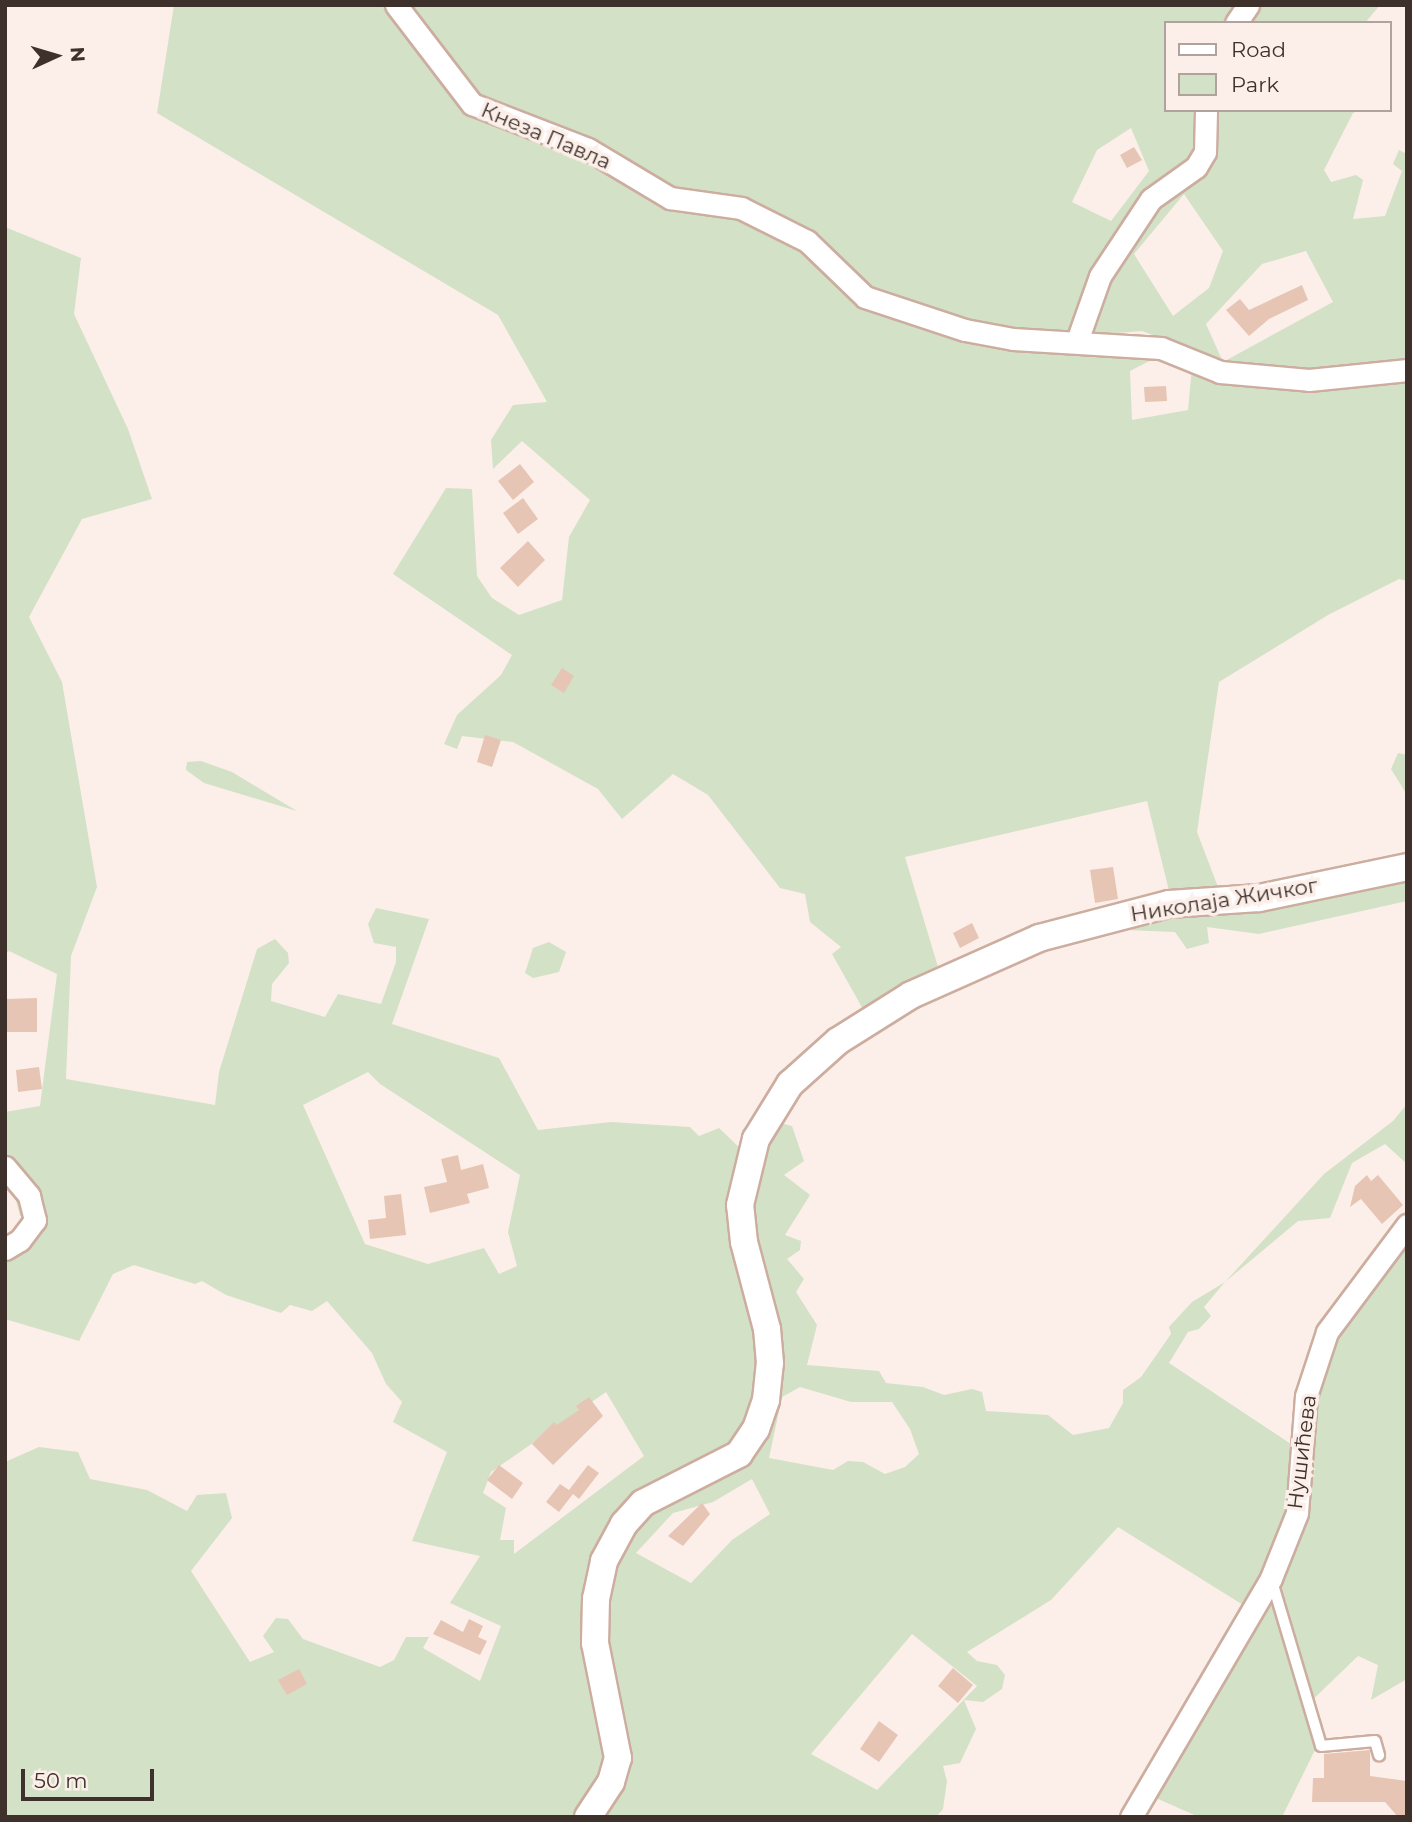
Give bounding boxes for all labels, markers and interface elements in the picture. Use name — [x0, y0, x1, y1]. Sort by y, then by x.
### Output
north arrow — [21, 21, 91, 91]
legend — [1164, 21, 1391, 112]
text: Road — [1231, 37, 1286, 62]
text: N — [65, 46, 89, 63]
text: Park — [1231, 72, 1279, 97]
street label: Кнеза Павла — [477, 97, 615, 175]
street label: Николаја Жичког — [1129, 873, 1319, 927]
street label: Нушићева — [1282, 1393, 1322, 1511]
scale bar — [24, 1756, 158, 1800]
text: 50 m — [34, 1768, 88, 1793]

